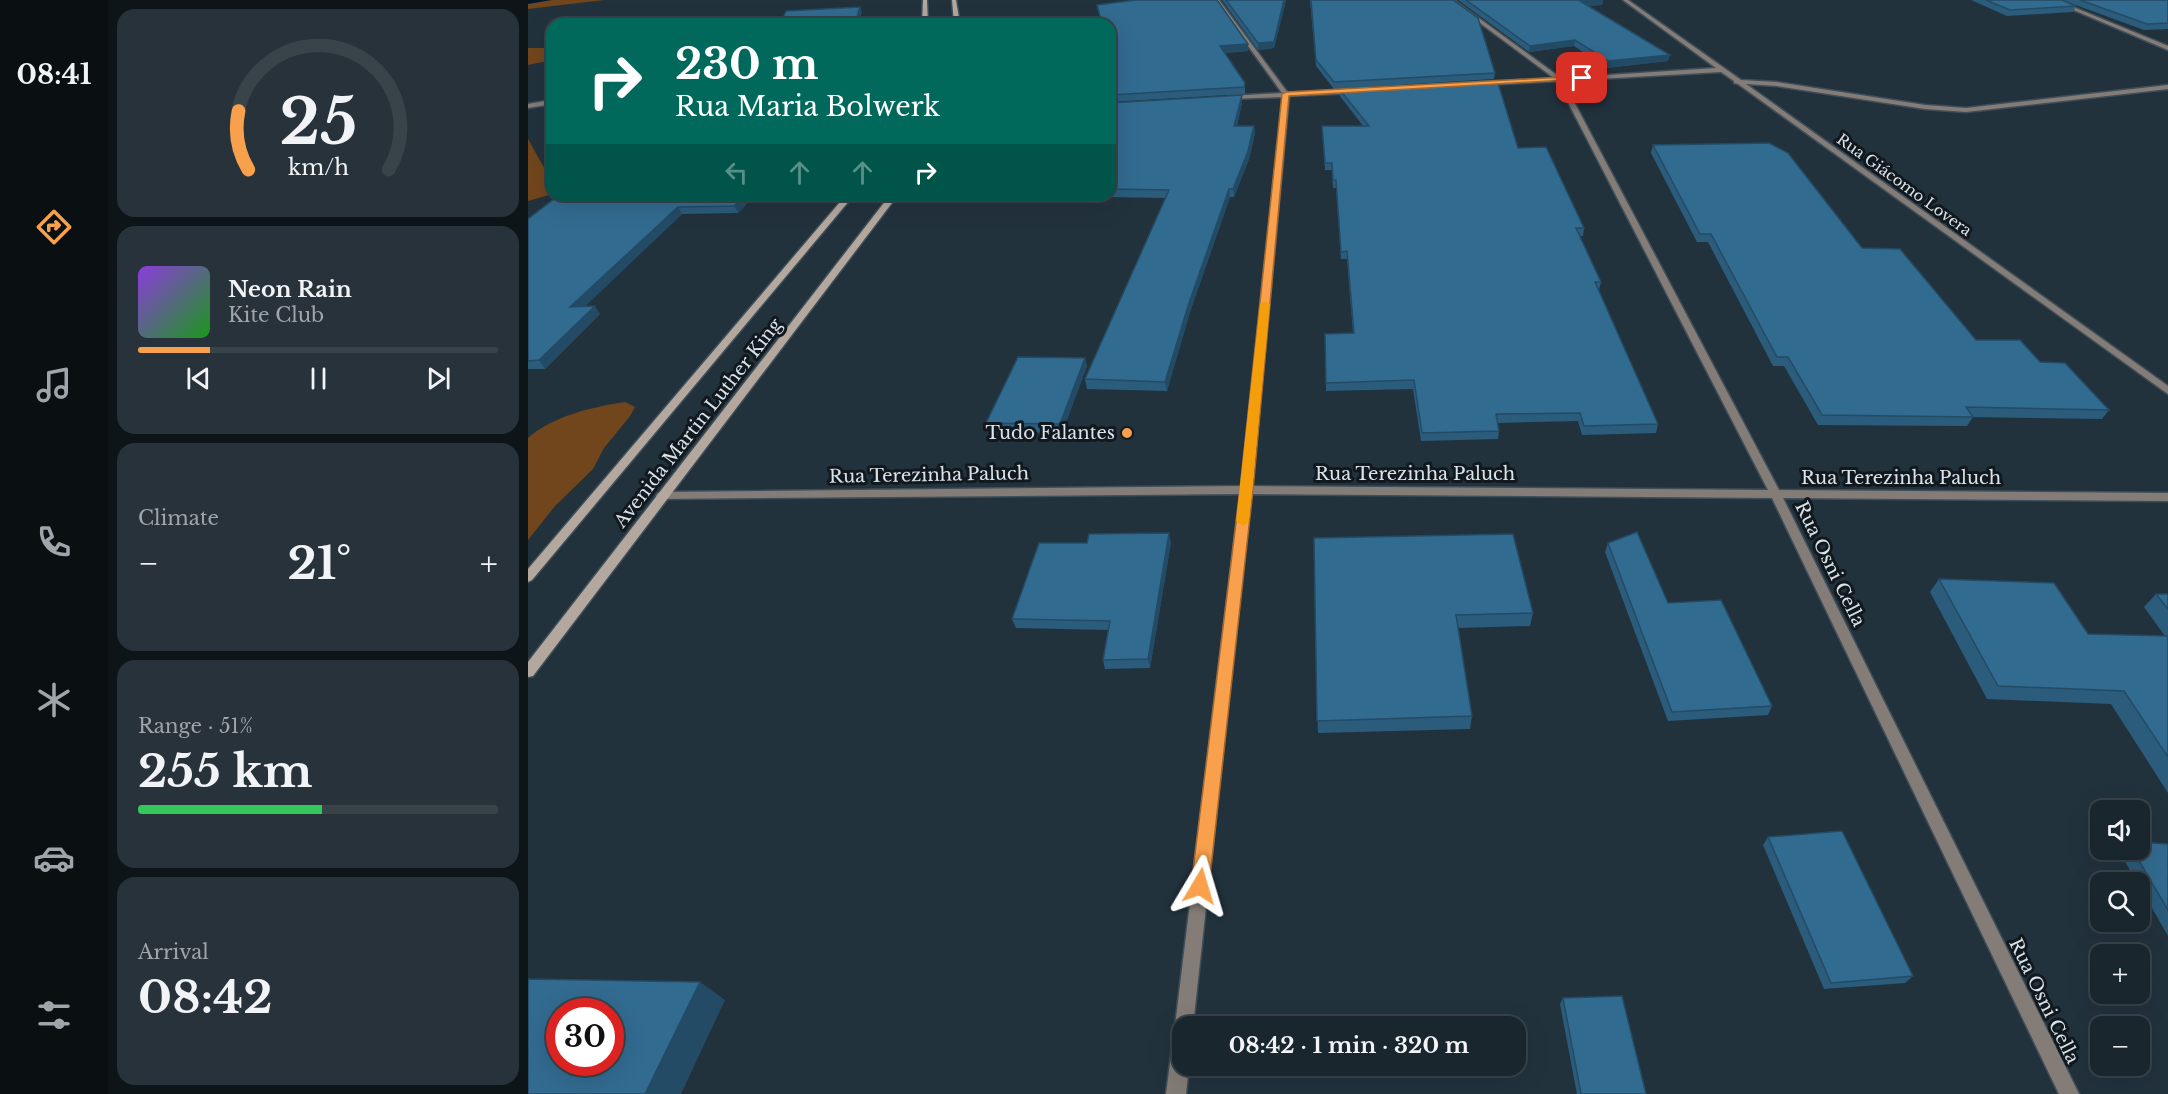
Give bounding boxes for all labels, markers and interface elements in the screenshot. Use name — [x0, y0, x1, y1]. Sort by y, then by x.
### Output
text: 230 m — [675, 38, 818, 90]
icon: right — [576, 42, 654, 120]
pin — [1556, 52, 1607, 103]
text: 08:41 — [17, 58, 91, 91]
icon: arrive — [1565, 61, 1598, 94]
text: 25 — [279, 83, 357, 161]
text: Rua Maria Bolwerk — [675, 90, 940, 123]
street label: Rua Giácomo Lovera — [1833, 129, 1976, 240]
text: km/h — [288, 154, 349, 181]
icon: left — [720, 156, 753, 189]
icon: ahead — [783, 156, 816, 189]
icon: ahead — [846, 156, 879, 189]
icon: right — [909, 156, 942, 189]
icon: directions — [33, 206, 75, 248]
text: Neon Rain — [228, 276, 352, 303]
text: Kite Club — [228, 303, 324, 327]
street label: Avenida Martin Luther King — [609, 314, 787, 533]
icon: previous — [182, 362, 215, 395]
icon: pause — [302, 362, 335, 395]
icon: next — [422, 362, 455, 395]
icon: music — [33, 364, 75, 406]
place label: Tudo Falantes — [986, 422, 1115, 444]
marker: Tudo Falantes — [1120, 426, 1134, 440]
street label: Rua Terezinha Paluch — [829, 462, 1029, 488]
street label: Rua Terezinha Paluch — [1315, 463, 1515, 485]
street label: Rua Terezinha Paluch — [1801, 467, 2001, 489]
street label: Rua Osni Cella — [1790, 498, 1870, 630]
text: Climate — [138, 506, 219, 530]
icon: phone — [33, 521, 75, 563]
text: 21° — [287, 535, 351, 591]
text: − — [138, 543, 159, 584]
text: + — [480, 543, 498, 584]
icon: climate — [33, 679, 75, 721]
text: Range · 51% — [138, 714, 253, 738]
text: 255 km — [138, 743, 312, 799]
map controls — [2090, 800, 2150, 1076]
button: sound — [2090, 800, 2150, 860]
icon: car — [33, 837, 75, 879]
position arrow — [1168, 854, 1232, 918]
button: search — [2090, 872, 2150, 932]
street label: Rua Osni Cella — [2004, 935, 2084, 1067]
text: Arrival — [138, 940, 209, 964]
button: + — [2090, 944, 2150, 1004]
text: 08:42 — [138, 969, 273, 1025]
icon: filters — [33, 994, 75, 1036]
speed limit sign: 30 — [546, 998, 624, 1076]
button: − — [2090, 1016, 2150, 1076]
text: 08:42 · 1 min · 320 m — [1229, 1032, 1469, 1059]

